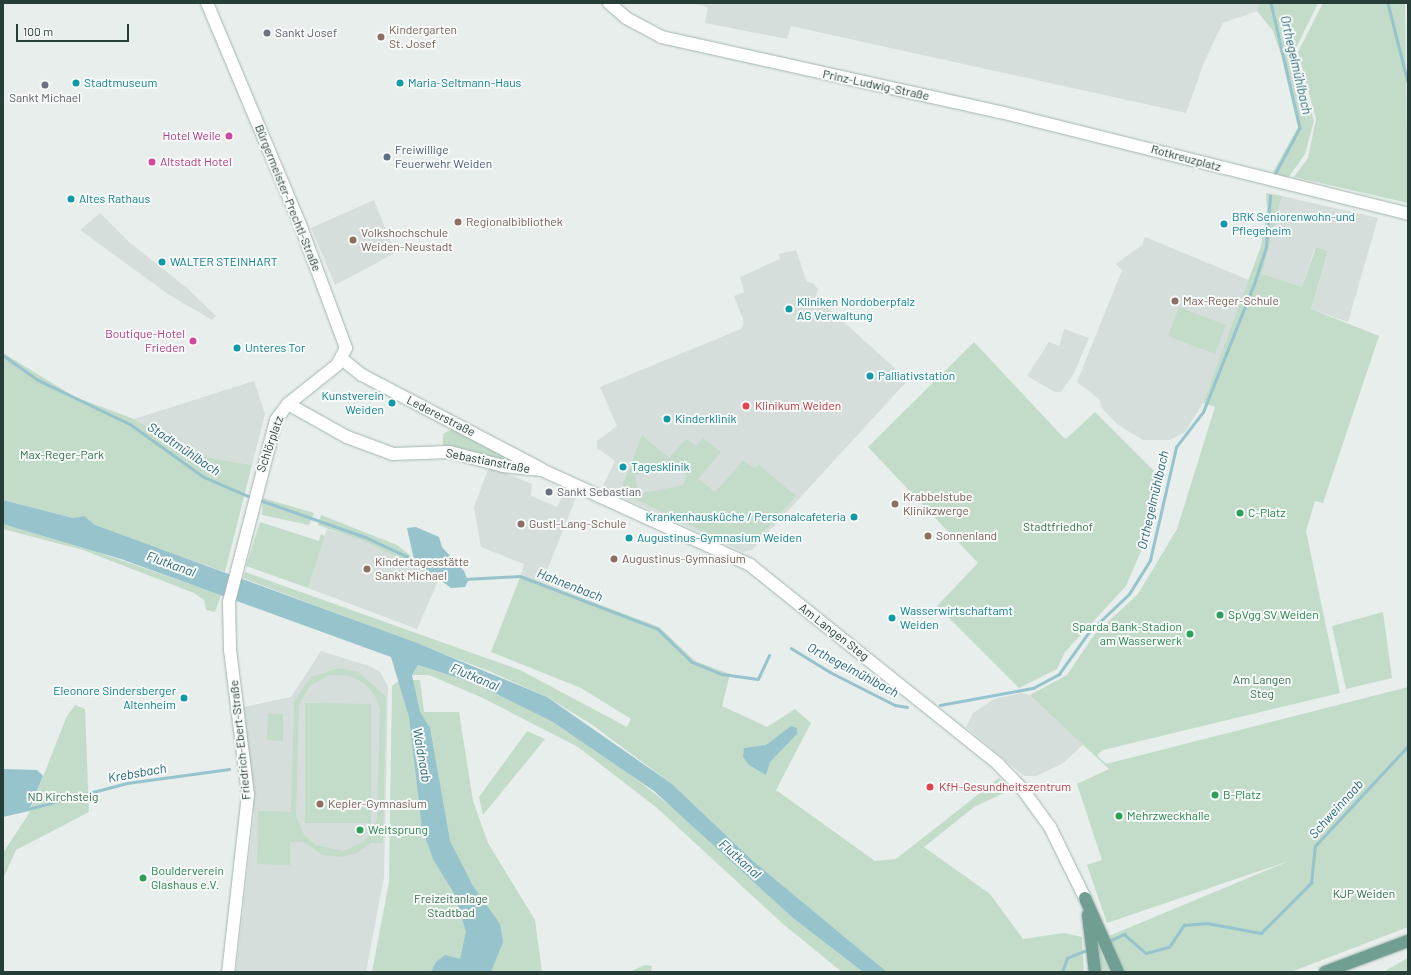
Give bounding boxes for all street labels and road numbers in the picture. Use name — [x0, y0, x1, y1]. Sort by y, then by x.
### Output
street label: Prinz-Ludwig-Straße — [821, 67, 931, 103]
street label: Bürgermeister-Prechtl-Straße — [252, 122, 324, 274]
street label: Rotkreuzplatz — [1149, 142, 1223, 174]
street label: Ledererstraße — [404, 393, 478, 439]
street label: Schlörplatz — [254, 414, 286, 474]
street label: Sebastianstraße — [445, 446, 531, 476]
street label: Am Langen Steg — [796, 600, 872, 664]
street label: Friedrich-Ebert-Straße — [227, 679, 253, 801]

